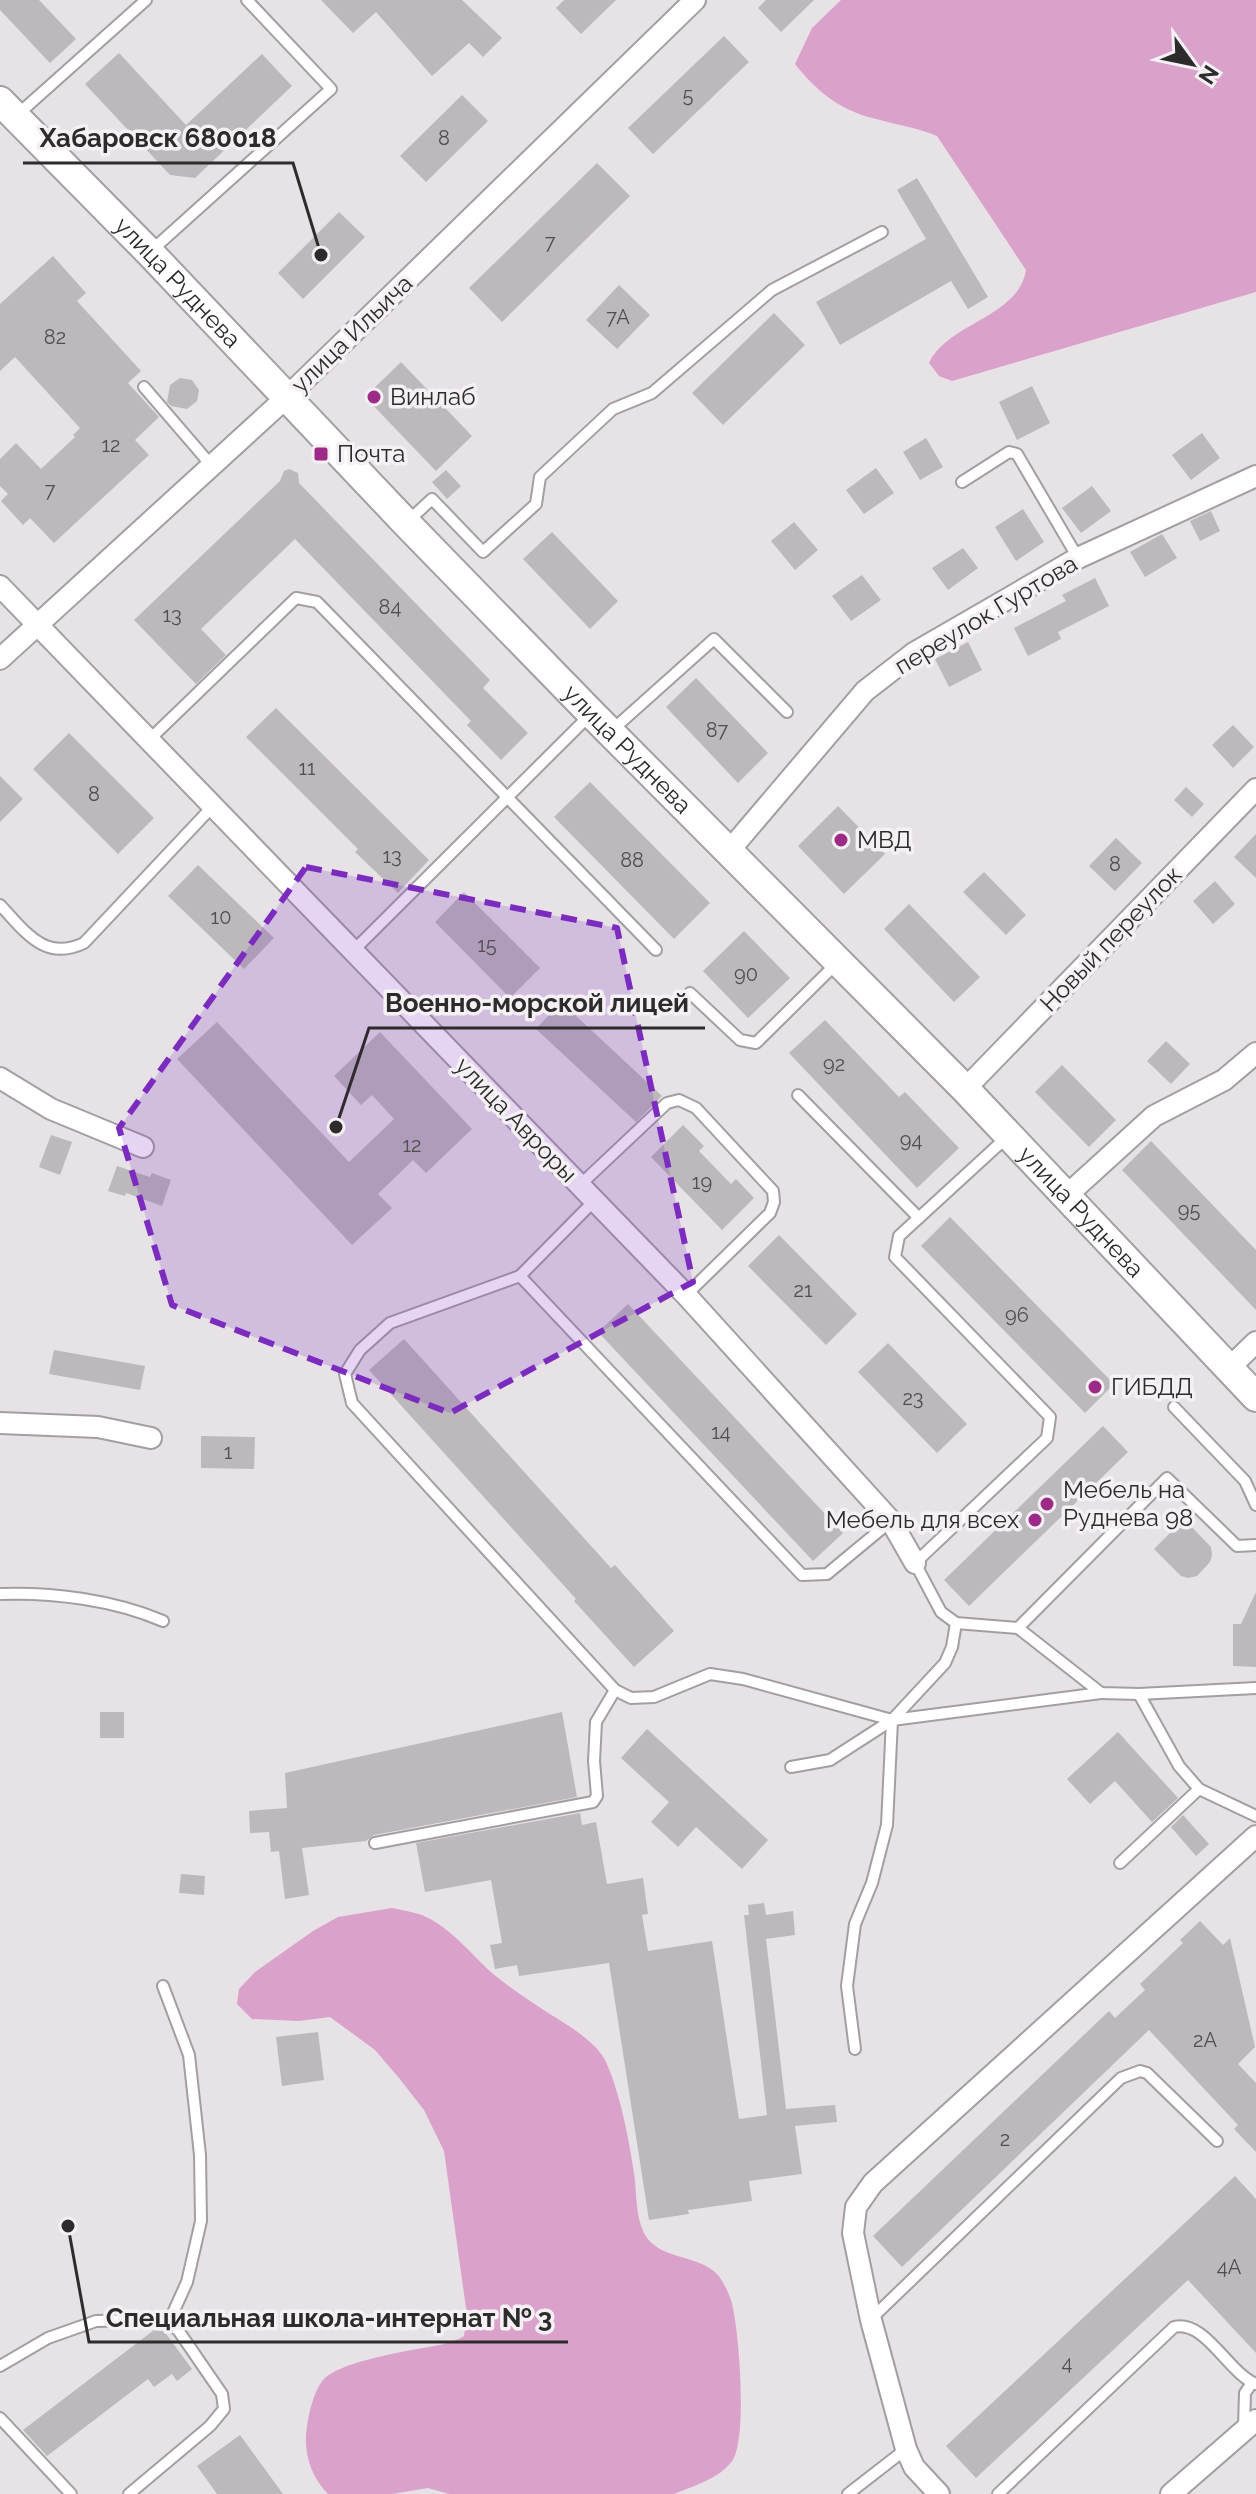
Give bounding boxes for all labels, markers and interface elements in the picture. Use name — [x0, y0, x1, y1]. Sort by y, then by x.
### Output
north arrow — [1152, 24, 1232, 104]
text: N — [1193, 61, 1224, 89]
house number: 5 — [683, 83, 694, 107]
callout: Хабаровск 680018 — [23, 113, 293, 163]
text: Хабаровск 680018 — [38, 123, 277, 153]
house number: 8 — [438, 126, 450, 150]
street label: улица Руднева — [109, 211, 247, 354]
house number: 7 — [545, 230, 556, 254]
street label: улица Ильича — [285, 269, 418, 399]
house number: 7А — [606, 305, 630, 329]
house number: 82 — [44, 325, 66, 349]
place label: Винлаб — [390, 382, 476, 411]
marker: Винлаб — [365, 388, 383, 406]
house number: 12 — [102, 433, 120, 457]
place label: Почта — [337, 439, 405, 468]
marker: Почта — [312, 445, 330, 463]
house number: 7 — [45, 478, 56, 502]
street label: переулок Гуртова — [889, 549, 1082, 680]
house number: 84 — [379, 595, 401, 619]
house number: 13 — [162, 603, 182, 627]
street label: улица Руднева — [557, 678, 698, 819]
house number: 87 — [706, 718, 729, 742]
house number: 11 — [298, 756, 316, 780]
house number: 8 — [88, 782, 100, 806]
place label: МВД — [857, 825, 912, 854]
marker: МВД — [832, 831, 850, 849]
house number: 13 — [382, 844, 402, 868]
house number: 88 — [620, 848, 644, 872]
house number: 8 — [1109, 852, 1121, 876]
street label: Новый переулок — [1034, 860, 1187, 1017]
house number: 10 — [211, 905, 231, 929]
house number: 15 — [477, 933, 497, 957]
house number: 90 — [734, 962, 758, 986]
callout: Военно-морской лицей — [369, 978, 705, 1028]
text: Военно-морской лицей — [385, 988, 689, 1018]
street label: улица Авроры — [449, 1051, 583, 1188]
house number: 92 — [823, 1052, 845, 1076]
house number: 94 — [900, 1128, 922, 1152]
house number: 12 — [403, 1133, 421, 1157]
street label: улица Руднева — [1012, 1140, 1150, 1283]
house number: 19 — [692, 1170, 712, 1194]
house number: 95 — [1178, 1198, 1200, 1222]
house number: 21 — [794, 1278, 813, 1302]
house number: 96 — [1005, 1303, 1029, 1327]
place label: ГИБДД — [1111, 1372, 1193, 1401]
marker: ГИБДД — [1086, 1378, 1104, 1396]
house number: 23 — [902, 1386, 924, 1410]
house number: 14 — [711, 1420, 731, 1444]
house number: 1 — [224, 1440, 233, 1464]
place label: Мебель на Руднева 98 — [1063, 1475, 1193, 1532]
marker: Мебель на Руднева 98 — [1038, 1495, 1056, 1513]
place label: Мебель для всех — [826, 1505, 1019, 1534]
marker: Мебель для всех — [1026, 1511, 1044, 1529]
house number: 2А — [1193, 2028, 1217, 2052]
house number: 2 — [1000, 2127, 1010, 2151]
house number: 4А — [1217, 2255, 1242, 2279]
callout: Специальная школа-интернат № 3 — [89, 2292, 568, 2342]
text: Специальная школа-интернат № 3 — [106, 2303, 552, 2333]
house number: 4 — [1062, 2351, 1073, 2375]

